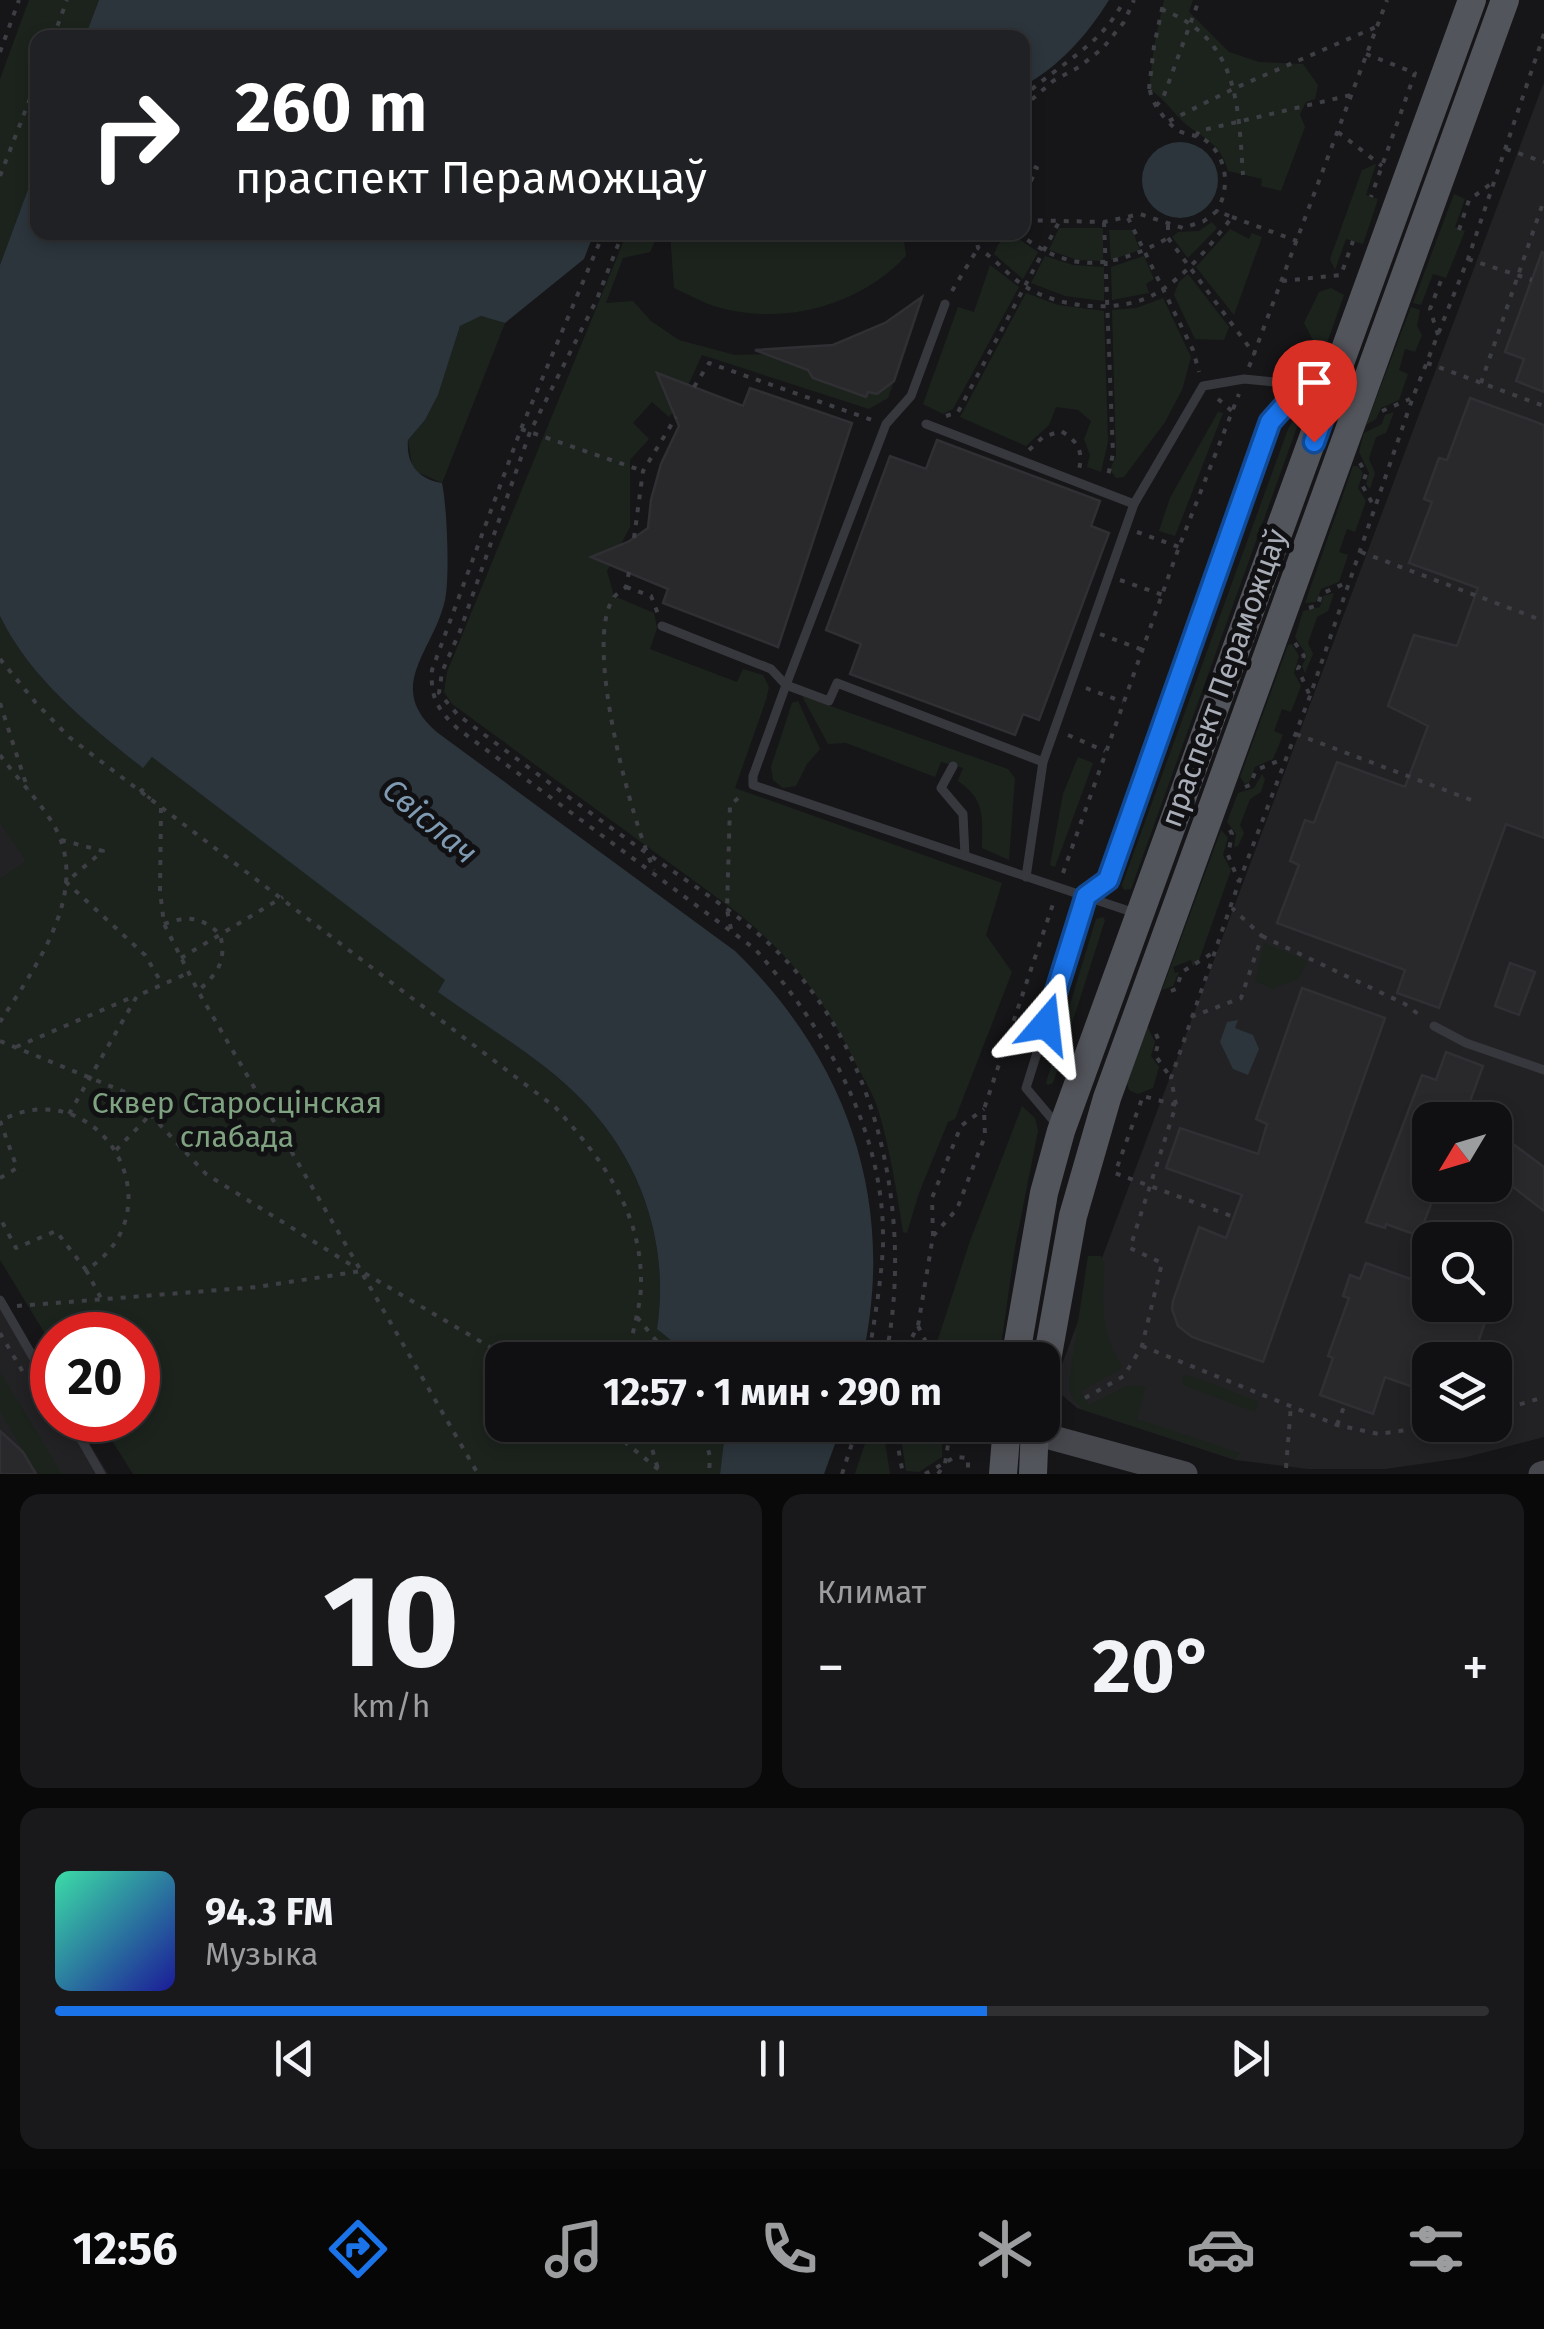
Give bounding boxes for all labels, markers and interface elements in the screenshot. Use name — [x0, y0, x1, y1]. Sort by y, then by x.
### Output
text: 260 m — [235, 66, 427, 150]
icon: right — [70, 70, 200, 200]
text: праспект Пераможцаў — [235, 151, 707, 205]
pin — [1272, 340, 1357, 443]
icon: arrive — [1287, 355, 1342, 410]
street label: праспект Пераможцаў — [1153, 524, 1295, 832]
water label: Свіслач — [375, 770, 485, 872]
position arrow — [994, 972, 1098, 1076]
park label: Сквер Старосцінская слабада — [92, 1085, 382, 1155]
north arrow — [1412, 1102, 1512, 1202]
map controls — [1412, 1102, 1512, 1442]
button: search — [1412, 1222, 1512, 1322]
speed limit sign: 20 — [30, 1312, 160, 1442]
button: layers — [1412, 1342, 1512, 1442]
text: 12:57 · 1 мин · 290 m — [603, 1369, 942, 1415]
text: 10 — [323, 1544, 459, 1700]
text: Климат — [817, 1573, 926, 1611]
text: 20° — [1092, 1622, 1214, 1712]
text: − — [817, 1635, 845, 1701]
text: + — [1462, 1635, 1489, 1701]
text: km/h — [351, 1687, 431, 1725]
text: 94.3 FM — [205, 1889, 333, 1935]
text: Музыка — [205, 1935, 318, 1973]
icon: previous — [267, 2031, 322, 2086]
icon: pause — [745, 2031, 800, 2086]
icon: next — [1223, 2031, 1278, 2086]
icon: directions — [323, 2214, 393, 2284]
icon: music — [539, 2214, 609, 2284]
icon: phone — [754, 2214, 824, 2284]
icon: climate — [970, 2214, 1040, 2284]
icon: car — [1186, 2214, 1256, 2284]
icon: filters — [1401, 2214, 1471, 2284]
text: 12:56 — [73, 2222, 178, 2276]

